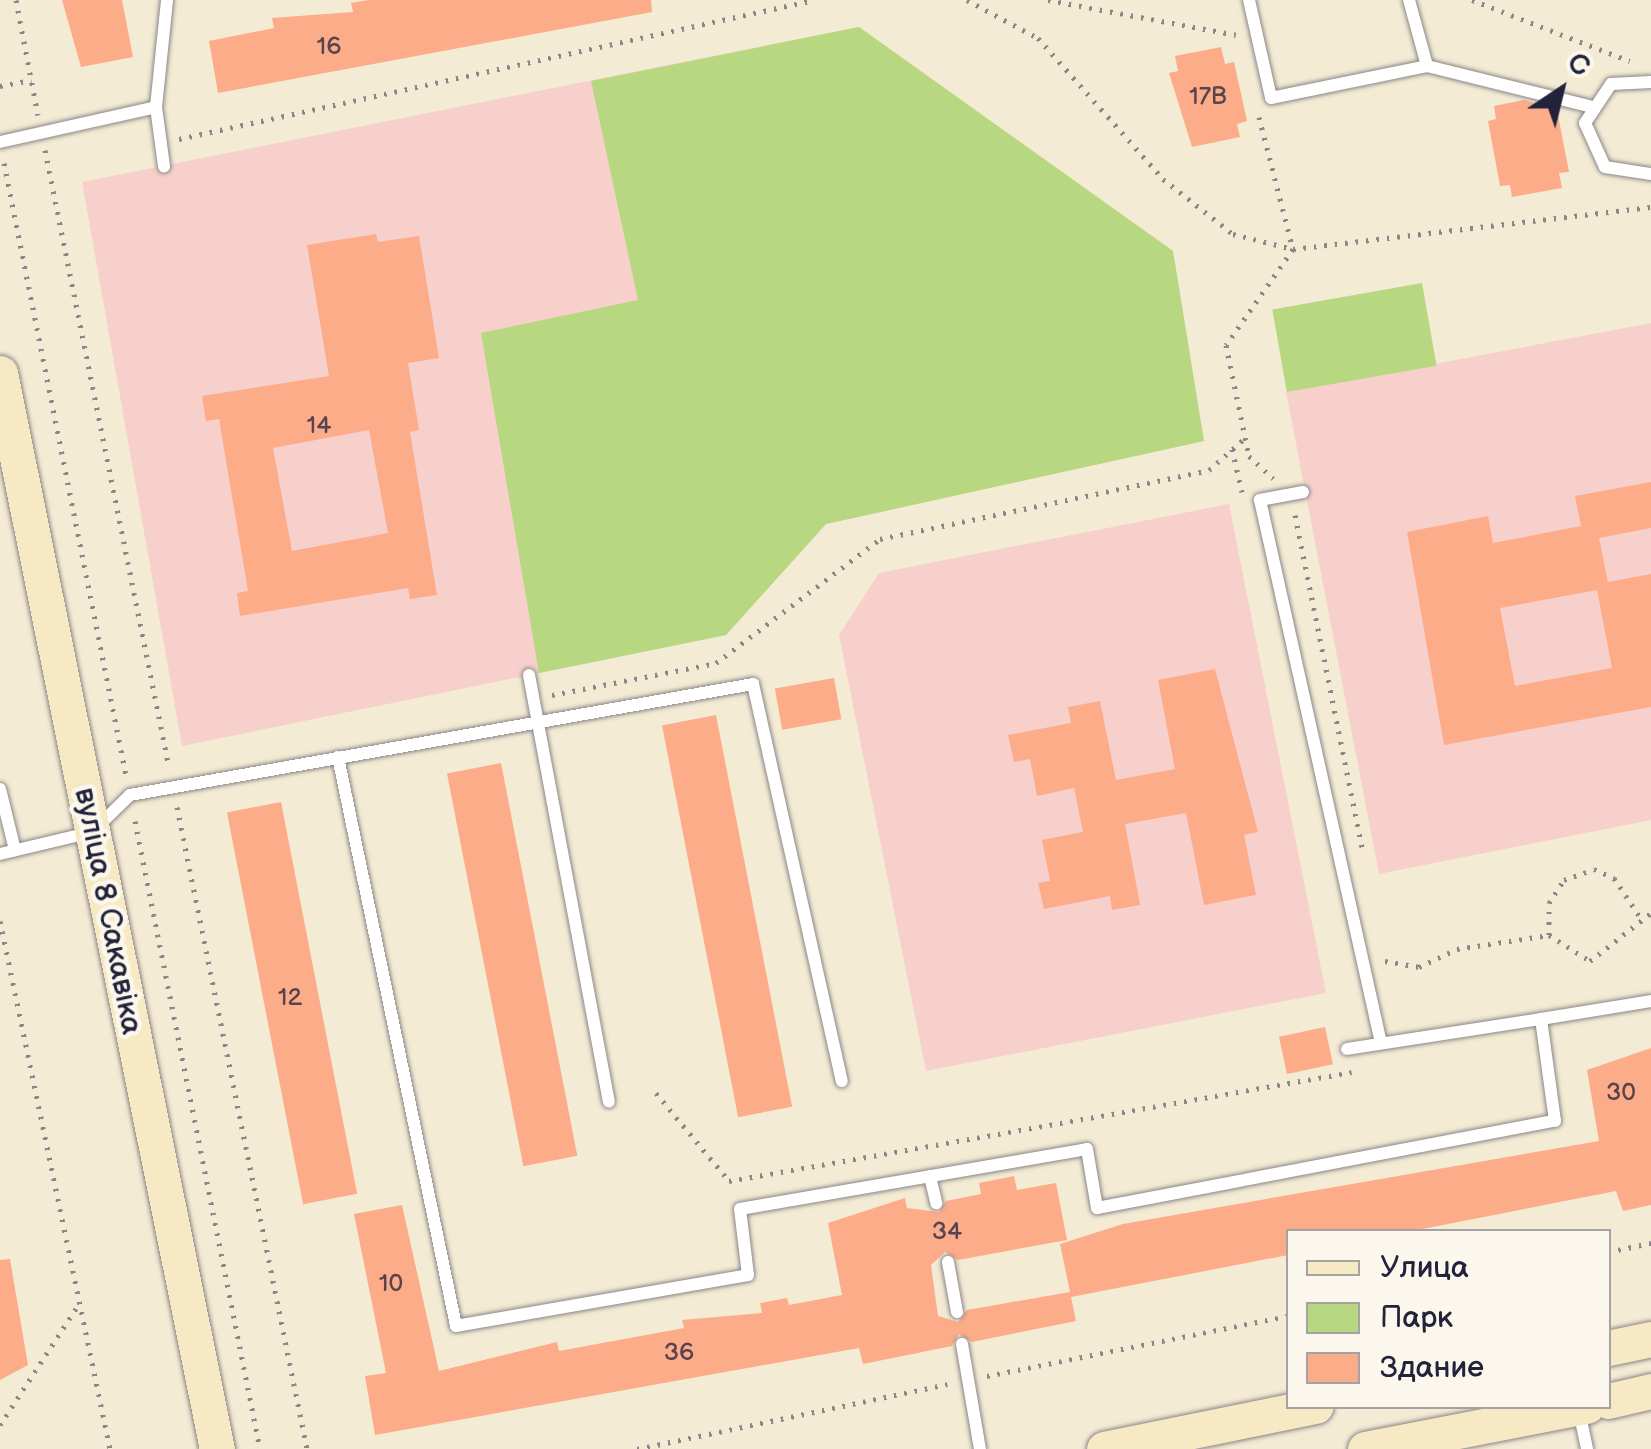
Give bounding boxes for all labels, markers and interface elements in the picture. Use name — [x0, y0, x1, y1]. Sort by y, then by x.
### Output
house number: 16 — [317, 32, 341, 62]
north arrow — [1511, 40, 1611, 140]
text: С — [1561, 46, 1596, 84]
house number: 17В — [1189, 82, 1227, 112]
house number: 14 — [307, 411, 331, 441]
street label: вуліца 8 Сакавіка — [66, 785, 150, 1037]
house number: 12 — [278, 983, 302, 1013]
house number: 30 — [1606, 1078, 1636, 1108]
house number: 34 — [932, 1217, 962, 1247]
legend — [1286, 1229, 1611, 1409]
text: Улица — [1380, 1250, 1469, 1286]
house number: 10 — [379, 1269, 403, 1299]
text: Парк — [1380, 1300, 1453, 1336]
house number: 36 — [664, 1338, 694, 1368]
text: Здание — [1380, 1350, 1484, 1386]

